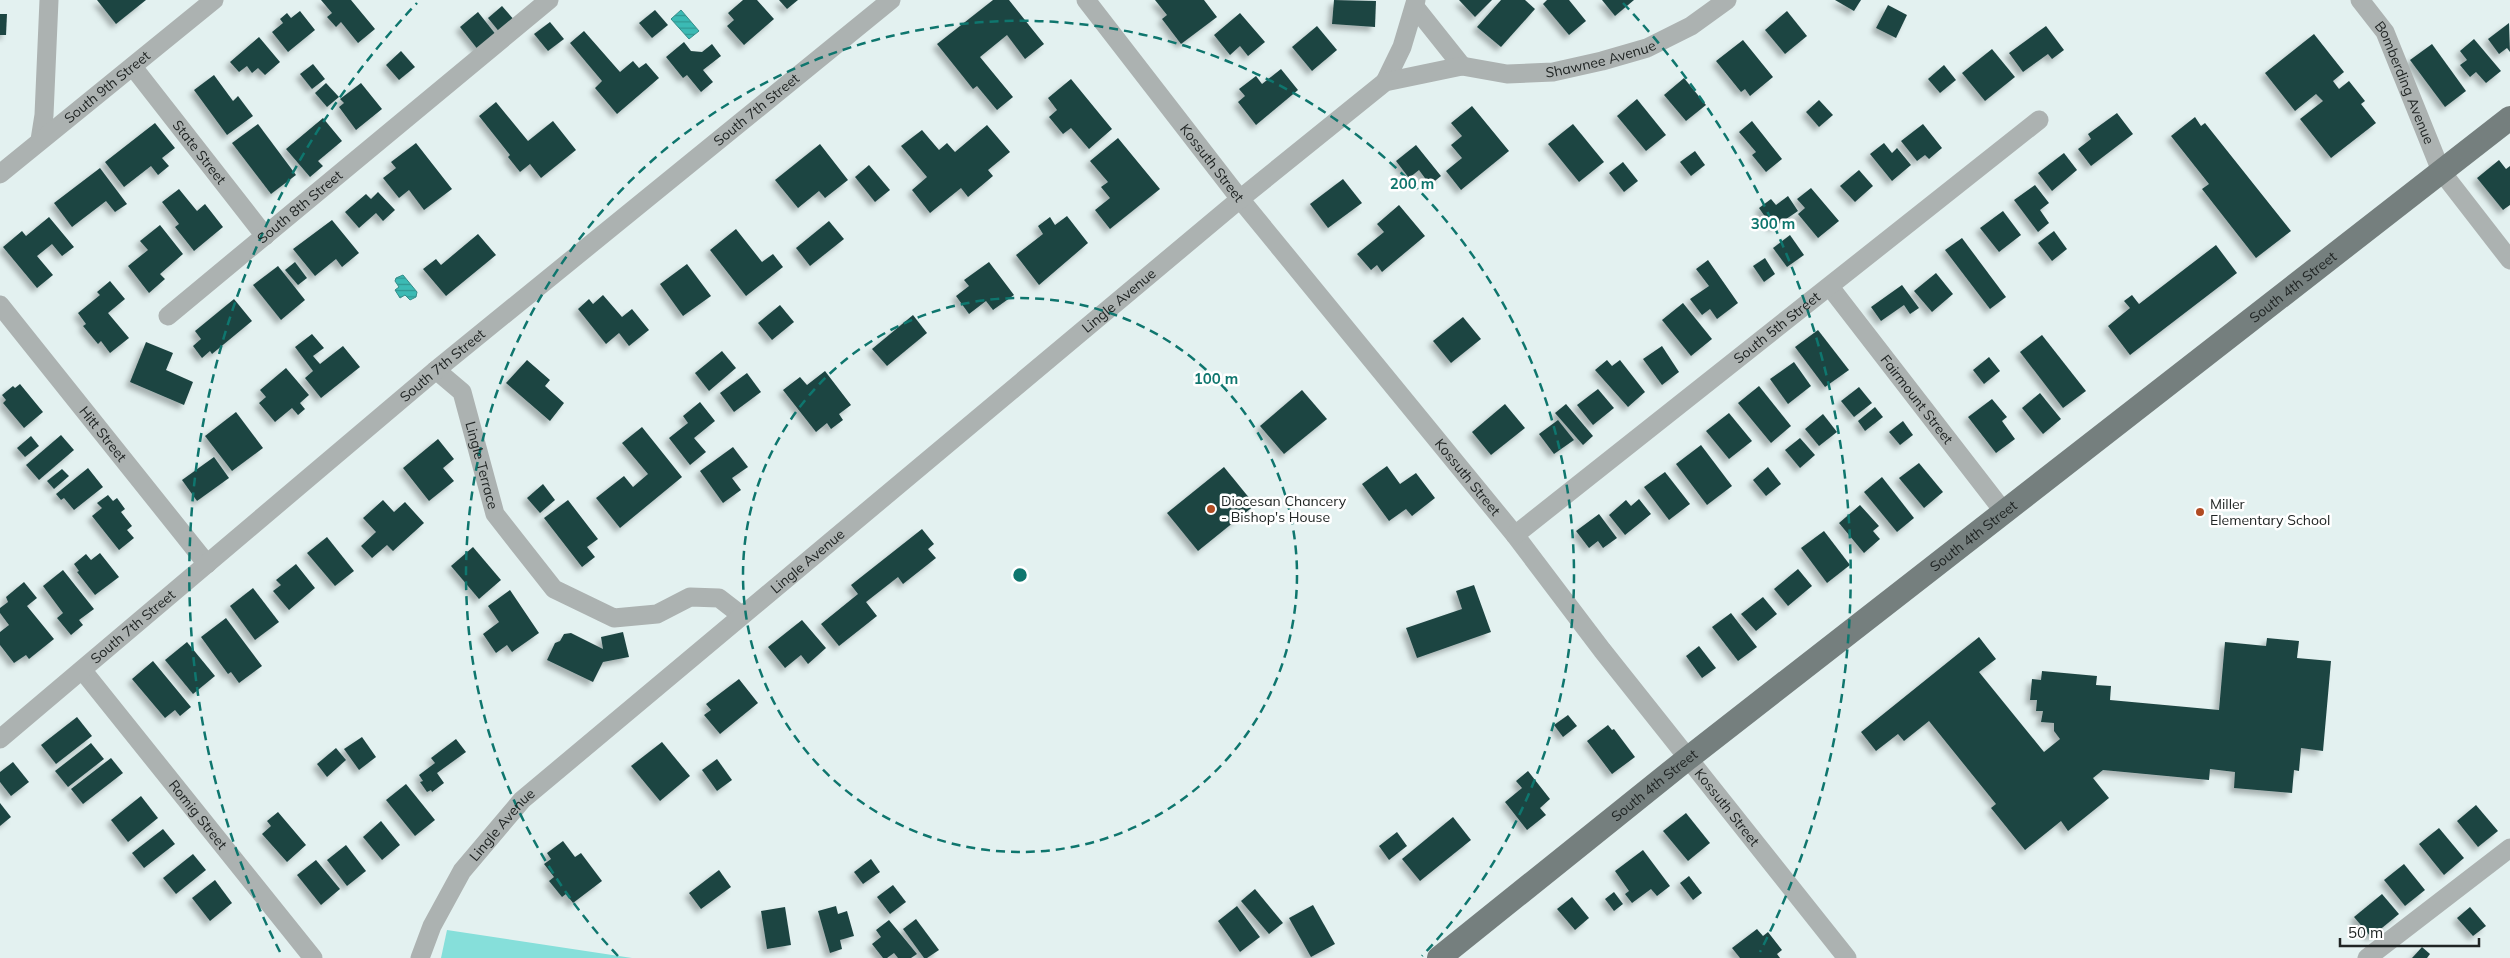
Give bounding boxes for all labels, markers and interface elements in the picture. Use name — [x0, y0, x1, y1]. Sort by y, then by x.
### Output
street label: Bomberding Avenue — [2371, 17, 2438, 147]
street label: Shawnee Avenue — [1545, 36, 1659, 81]
street label: South 9th Street — [60, 47, 154, 127]
street label: South 7th Street — [710, 69, 803, 150]
street label: State Street — [169, 116, 230, 188]
street label: Kossuth Street — [1176, 120, 1248, 206]
street label: South 8th Street — [253, 166, 346, 247]
text: 200 m — [1390, 174, 1434, 193]
text: 300 m — [1751, 214, 1795, 233]
street label: South 4th Street — [2246, 247, 2340, 327]
street label: Lingle Avenue — [1078, 264, 1159, 337]
street label: South 5th Street — [1730, 288, 1824, 367]
street label: South 7th Street — [396, 325, 489, 406]
street label: Fairmount Street — [1877, 351, 1957, 448]
text: 100 m — [1194, 369, 1238, 388]
street label: Hitt Street — [75, 402, 131, 465]
street label: Lingle Terrace — [461, 419, 502, 511]
street label: Kossuth Street — [1431, 435, 1504, 519]
place label: Diocesan Chancery - Bishop's House — [1221, 492, 1347, 526]
place label: Miller Elementary School — [2210, 495, 2330, 529]
street label: South 4th Street — [1926, 496, 2021, 575]
marker: Diocesan Chancery - Bishop's House — [1205, 503, 1217, 515]
marker: Miller Elementary School — [2194, 506, 2206, 518]
street label: Lingle Avenue — [767, 525, 848, 597]
centre of rings — [1011, 566, 1029, 584]
street label: South 7th Street — [87, 586, 179, 668]
street label: South 4th Street — [1607, 745, 1701, 825]
street label: Kossuth Street — [1691, 765, 1764, 850]
street label: Romig Street — [165, 776, 231, 853]
street label: Lingle Avenue — [465, 784, 538, 865]
scale bar — [2340, 916, 2479, 948]
text: 50 m — [2348, 923, 2383, 942]

